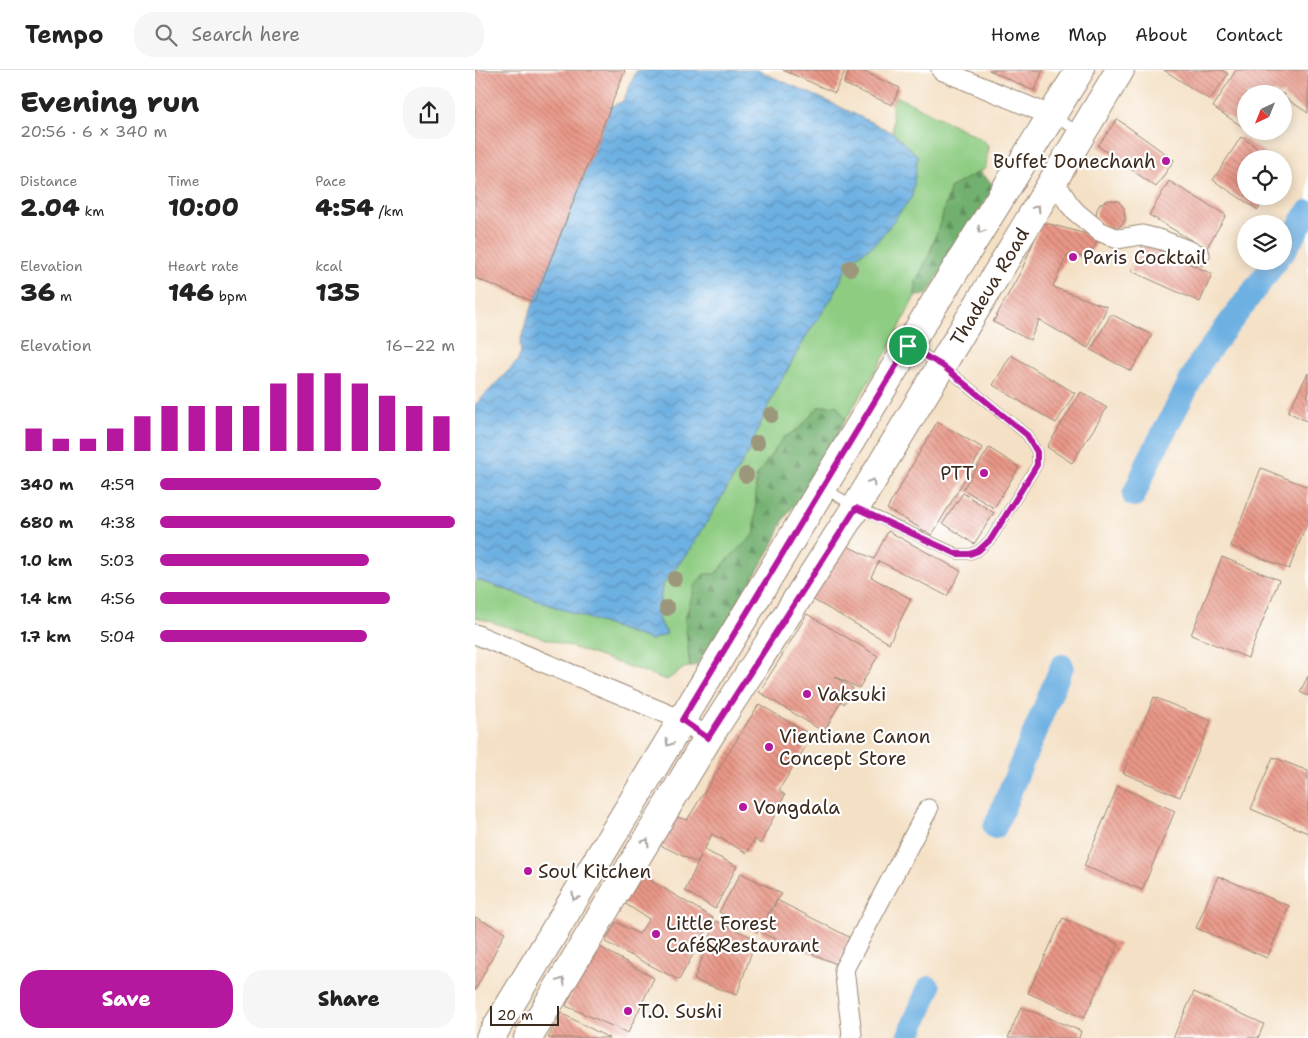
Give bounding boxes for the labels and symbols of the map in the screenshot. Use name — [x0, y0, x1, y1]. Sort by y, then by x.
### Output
north arrow — [1237, 85, 1293, 140]
place label: Buffet Donechanh — [993, 149, 1156, 174]
marker: Buffet Donechanh — [1160, 155, 1172, 167]
one-way arrow — [1031, 205, 1041, 214]
street label: Thadeua Road — [944, 223, 1035, 350]
one-way arrow — [977, 225, 987, 234]
place label: Paris Cocktail — [1083, 245, 1207, 270]
marker: Paris Cocktail — [1067, 251, 1079, 263]
pin — [887, 325, 929, 367]
place label: PTT — [940, 461, 974, 486]
marker: PTT — [978, 467, 990, 479]
one-way arrow — [865, 479, 875, 488]
place label: Vaksuki — [817, 682, 886, 707]
marker: Vaksuki — [801, 688, 813, 700]
place label: Vientiane Canon Concept Store — [779, 724, 930, 771]
one-way arrow — [665, 737, 675, 746]
marker: Vientiane Canon Concept Store — [763, 741, 775, 753]
place label: Vongdala — [753, 795, 840, 820]
marker: Vongdala — [737, 801, 749, 813]
one-way arrow — [639, 838, 649, 847]
place label: Soul Kitchen — [538, 859, 651, 884]
marker: Soul Kitchen — [522, 865, 534, 877]
one-way arrow — [572, 891, 582, 900]
place label: Little Forest Café&Restaurant — [666, 911, 820, 958]
marker: Little Forest Café&Restaurant — [650, 928, 662, 940]
one-way arrow — [556, 978, 566, 987]
place label: T.O. Sushi — [638, 999, 722, 1024]
scale bar — [490, 1003, 559, 1026]
marker: T.O. Sushi — [622, 1005, 634, 1017]

